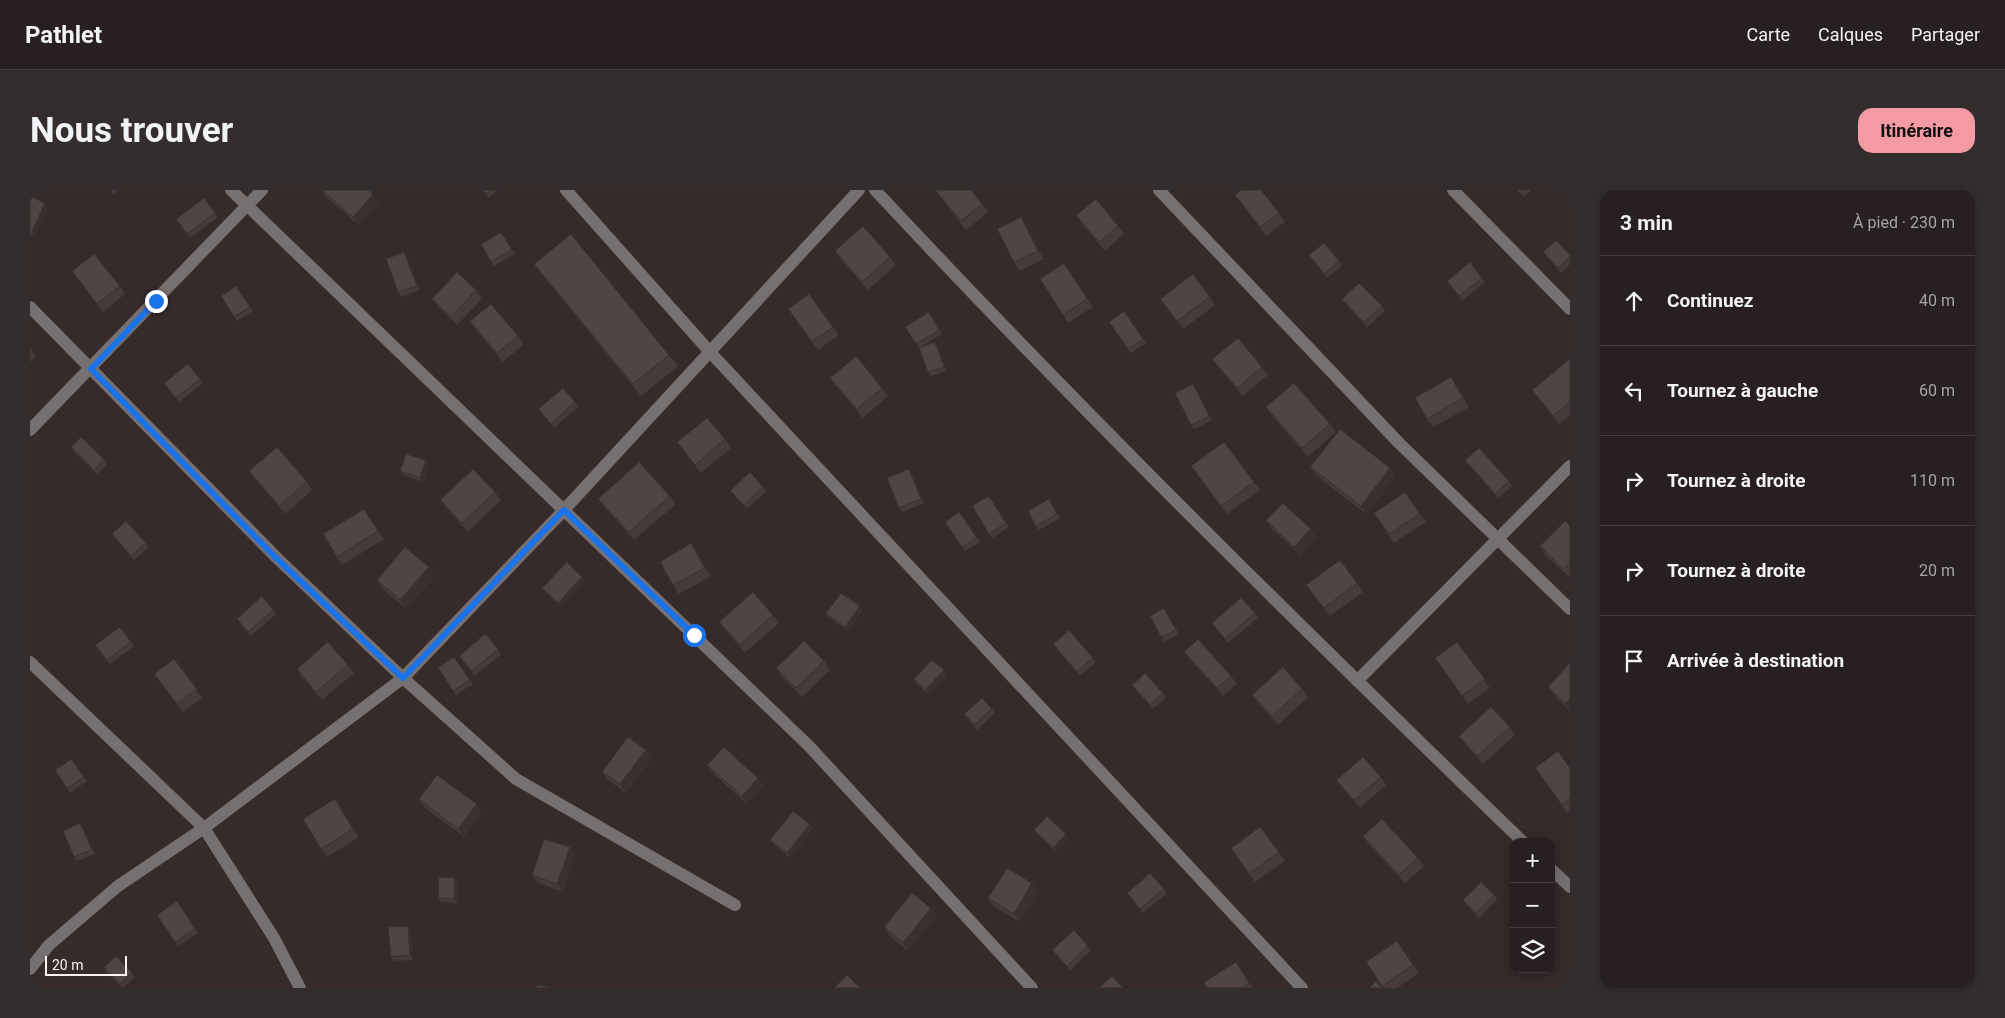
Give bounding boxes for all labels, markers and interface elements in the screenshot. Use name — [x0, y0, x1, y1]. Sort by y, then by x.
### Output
text: Pathlet — [25, 21, 102, 49]
text: Carte — [1747, 24, 1790, 45]
text: Calques — [1818, 24, 1883, 45]
text: Partager — [1911, 24, 1980, 45]
button: Itinéraire — [1858, 108, 1975, 153]
text: Nous trouver — [30, 110, 233, 151]
text: 3 min — [1620, 211, 1673, 235]
text: À pied · 230 m — [1853, 213, 1955, 232]
icon: ahead — [1620, 287, 1648, 315]
text: Continuez — [1667, 289, 1753, 312]
route end — [145, 290, 168, 313]
text: 40 m — [1919, 291, 1955, 310]
icon: left — [1620, 377, 1648, 405]
text: Tournez à gauche — [1667, 379, 1818, 402]
text: 60 m — [1919, 381, 1955, 400]
icon: right — [1620, 467, 1648, 495]
text: Tournez à droite — [1667, 469, 1806, 492]
text: 110 m — [1910, 471, 1955, 490]
icon: right — [1620, 557, 1648, 585]
text: Tournez à droite — [1667, 559, 1806, 582]
text: 20 m — [1919, 561, 1955, 580]
route start — [683, 624, 706, 647]
icon: arrive — [1620, 647, 1648, 675]
text: Arrivée à destination — [1667, 649, 1844, 672]
map controls — [1510, 838, 1555, 973]
button: + — [1510, 838, 1555, 883]
button: − — [1510, 883, 1555, 928]
button: layers — [1510, 928, 1555, 973]
scale bar — [45, 953, 128, 976]
text: 20 m — [52, 957, 84, 973]

